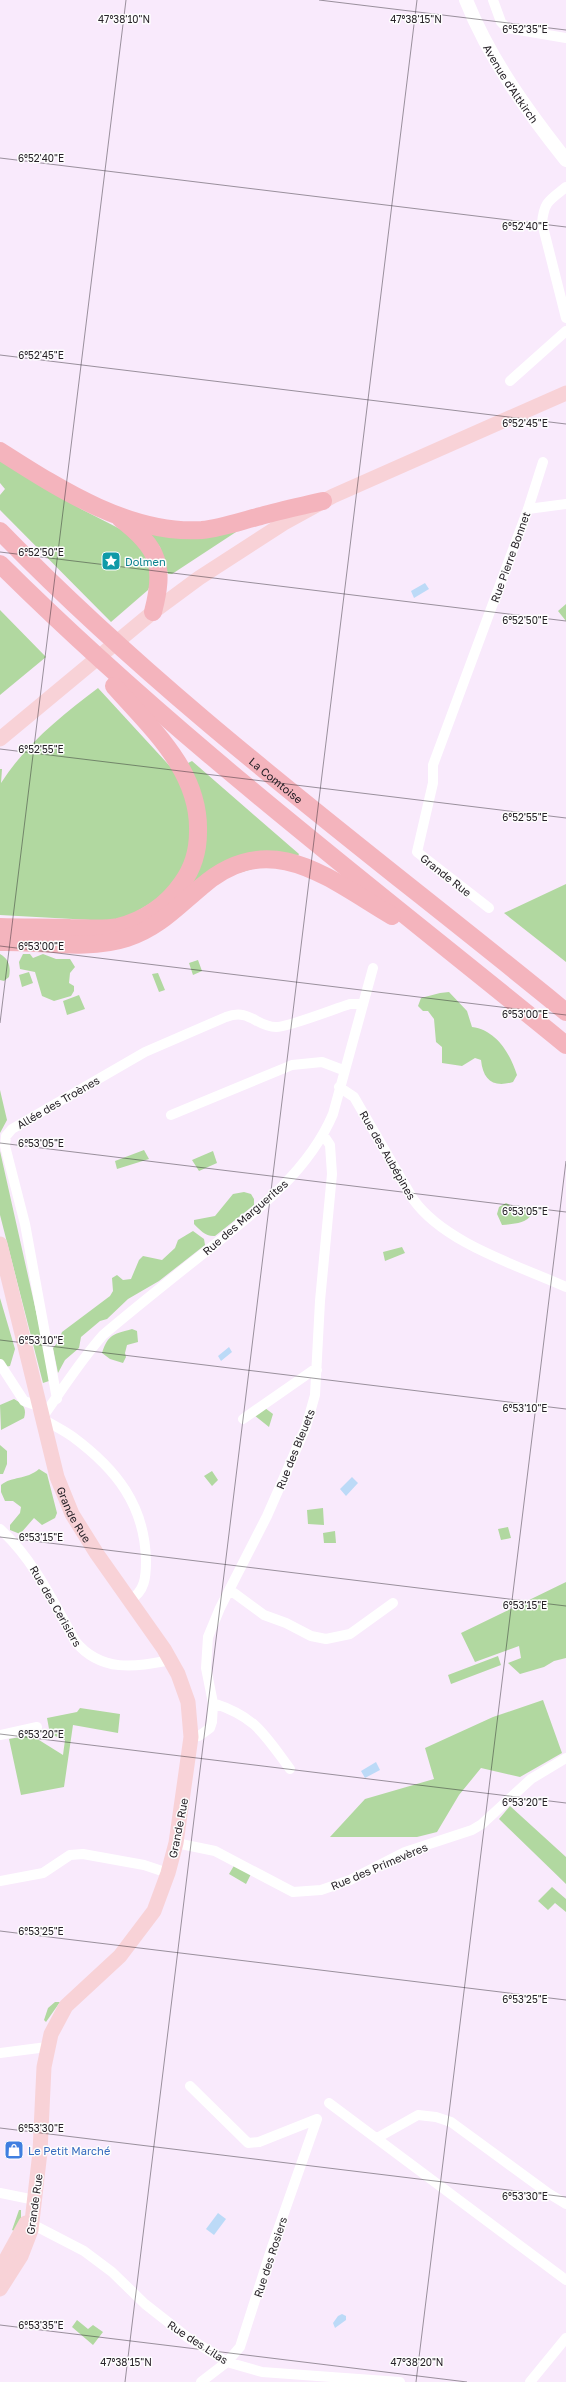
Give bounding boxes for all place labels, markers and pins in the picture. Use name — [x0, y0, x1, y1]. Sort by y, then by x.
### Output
place icon: Dolmen — [100, 550, 122, 572]
place label: Dolmen — [125, 555, 166, 568]
shop icon: Le Petit Marché — [3, 2139, 25, 2161]
place label: Le Petit Marché — [28, 2144, 110, 2157]

